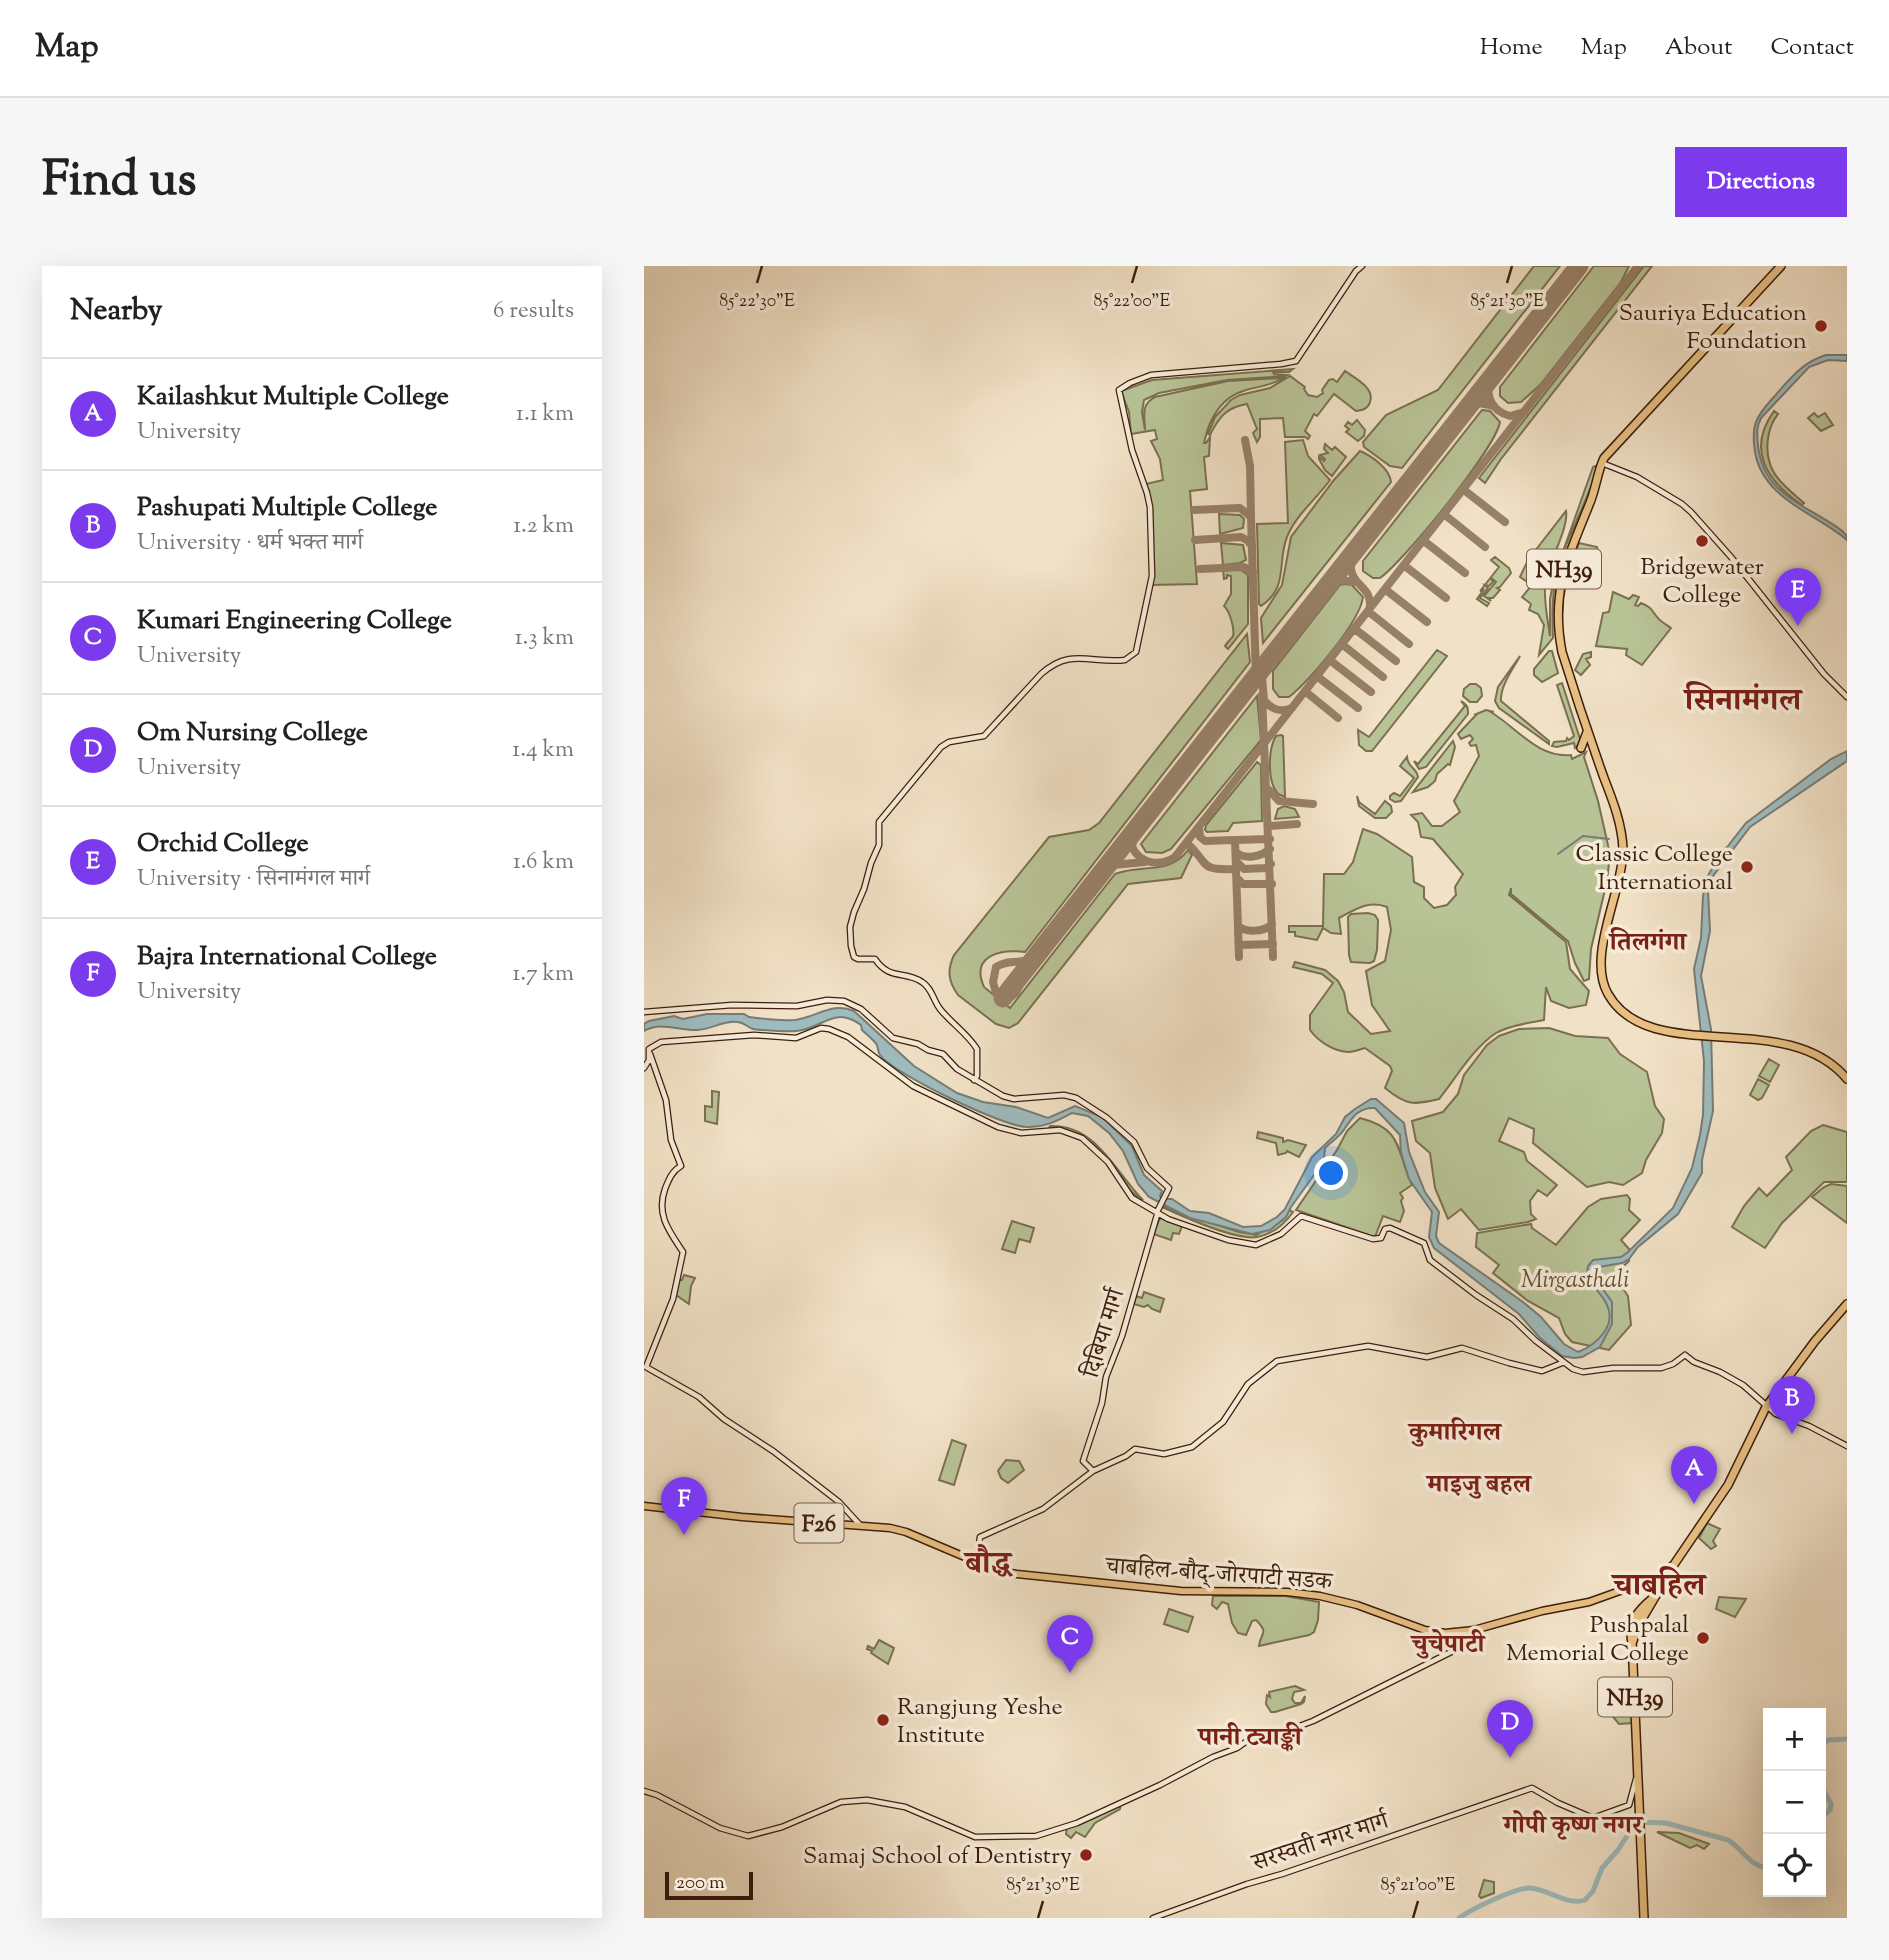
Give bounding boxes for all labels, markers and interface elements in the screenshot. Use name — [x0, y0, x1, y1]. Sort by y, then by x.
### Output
text: Map — [35, 24, 99, 72]
text: Home — [1480, 31, 1543, 65]
text: Map — [1581, 31, 1627, 65]
text: About — [1665, 31, 1732, 65]
text: Contact — [1770, 31, 1854, 65]
text: Find us — [42, 147, 196, 217]
button: Directions — [1675, 147, 1847, 217]
text: 85°22'30"E — [719, 289, 795, 315]
text: 85°22'00"E — [1094, 289, 1171, 315]
text: 85°21'30"E — [1470, 289, 1544, 315]
text: Nearby — [70, 290, 162, 333]
text: 6 results — [493, 295, 574, 328]
place label: Sauriya Education Foundation — [1619, 297, 1807, 359]
marker: Sauriya Education Foundation — [1813, 318, 1829, 334]
text: Kailashkut Multiple College — [137, 379, 449, 416]
text: A — [84, 398, 102, 431]
text: 1.1 km — [516, 398, 574, 431]
text: University — [137, 416, 241, 449]
text: Pashupati Multiple College — [137, 490, 437, 527]
text: B — [86, 510, 100, 543]
text: 1.2 km — [513, 510, 574, 543]
text: University · धर्म भक्त मार्ग — [137, 527, 363, 560]
marker: Bridgewater College — [1694, 533, 1710, 549]
road number: NH39 — [1527, 550, 1601, 588]
place label: Bridgewater College — [1640, 551, 1764, 613]
pin: E — [1775, 568, 1821, 626]
text: Kumari Engineering College — [137, 603, 452, 640]
text: C — [84, 622, 102, 655]
text: 1.3 km — [515, 622, 574, 655]
text: University — [137, 640, 241, 673]
district label: सिनामंगल — [1683, 679, 1803, 725]
text: Om Nursing College — [137, 715, 368, 752]
text: D — [84, 734, 102, 767]
text: 1.4 km — [512, 734, 574, 767]
text: University — [137, 752, 241, 785]
text: Orchid College — [137, 826, 309, 863]
place label: Classic College International — [1576, 838, 1733, 900]
text: E — [86, 846, 100, 879]
text: 1.6 km — [513, 846, 574, 879]
marker: Classic College International — [1739, 859, 1755, 875]
text: University · सिनामंगल मार्ग — [137, 863, 370, 896]
district label: तिलगंगा — [1608, 925, 1688, 962]
text: Bajra International College — [137, 939, 437, 976]
text: F — [87, 958, 99, 991]
text: 1.7 km — [512, 958, 574, 991]
text: University — [137, 976, 241, 1009]
your location — [1314, 1156, 1348, 1190]
park label: Mirgasthali — [1521, 1264, 1629, 1298]
street label: दिबिया मार्ग — [1075, 1284, 1135, 1383]
pin: B — [1769, 1376, 1815, 1434]
district label: कुमारिगल — [1407, 1415, 1504, 1452]
pin: A — [1671, 1446, 1717, 1504]
district label: माइजु बहल — [1425, 1467, 1533, 1504]
pin: F — [661, 1477, 707, 1535]
road number: F26 — [794, 1504, 844, 1542]
district label: बौद्ध — [963, 1542, 1014, 1588]
street label: चाबहिल-बौद्-जोरपाटी सडक — [1104, 1550, 1335, 1600]
district label: चाबहिल — [1611, 1564, 1707, 1610]
place label: Pushpalal Memorial College — [1506, 1609, 1689, 1671]
pin: C — [1047, 1615, 1093, 1673]
district label: चुचेपाटी — [1410, 1627, 1486, 1664]
marker: Pushpalal Memorial College — [1695, 1630, 1711, 1646]
road number: NH39 — [1598, 1678, 1672, 1716]
place label: Rangjung Yeshe Institute — [897, 1691, 1063, 1753]
pin: D — [1487, 1700, 1533, 1758]
map controls — [1763, 1708, 1826, 1897]
button: + — [1763, 1708, 1826, 1771]
marker: Rangjung Yeshe Institute — [875, 1712, 891, 1728]
district label: पानी ट्याङ्की — [1196, 1720, 1304, 1757]
button: − — [1763, 1771, 1826, 1834]
street label: सरस्वती नगर मार्ग — [1247, 1804, 1394, 1881]
district label: गोपी कृष्ण नगर — [1501, 1808, 1645, 1845]
button: locate — [1763, 1834, 1826, 1897]
place label: Samaj School of Dentistry — [803, 1840, 1072, 1874]
marker: Samaj School of Dentistry — [1078, 1847, 1094, 1863]
scale bar — [665, 1869, 752, 1901]
text: 200 m — [676, 1870, 725, 1897]
text: 85°21'30"E — [1006, 1873, 1080, 1899]
text: 85°21'00"E — [1380, 1873, 1456, 1899]

